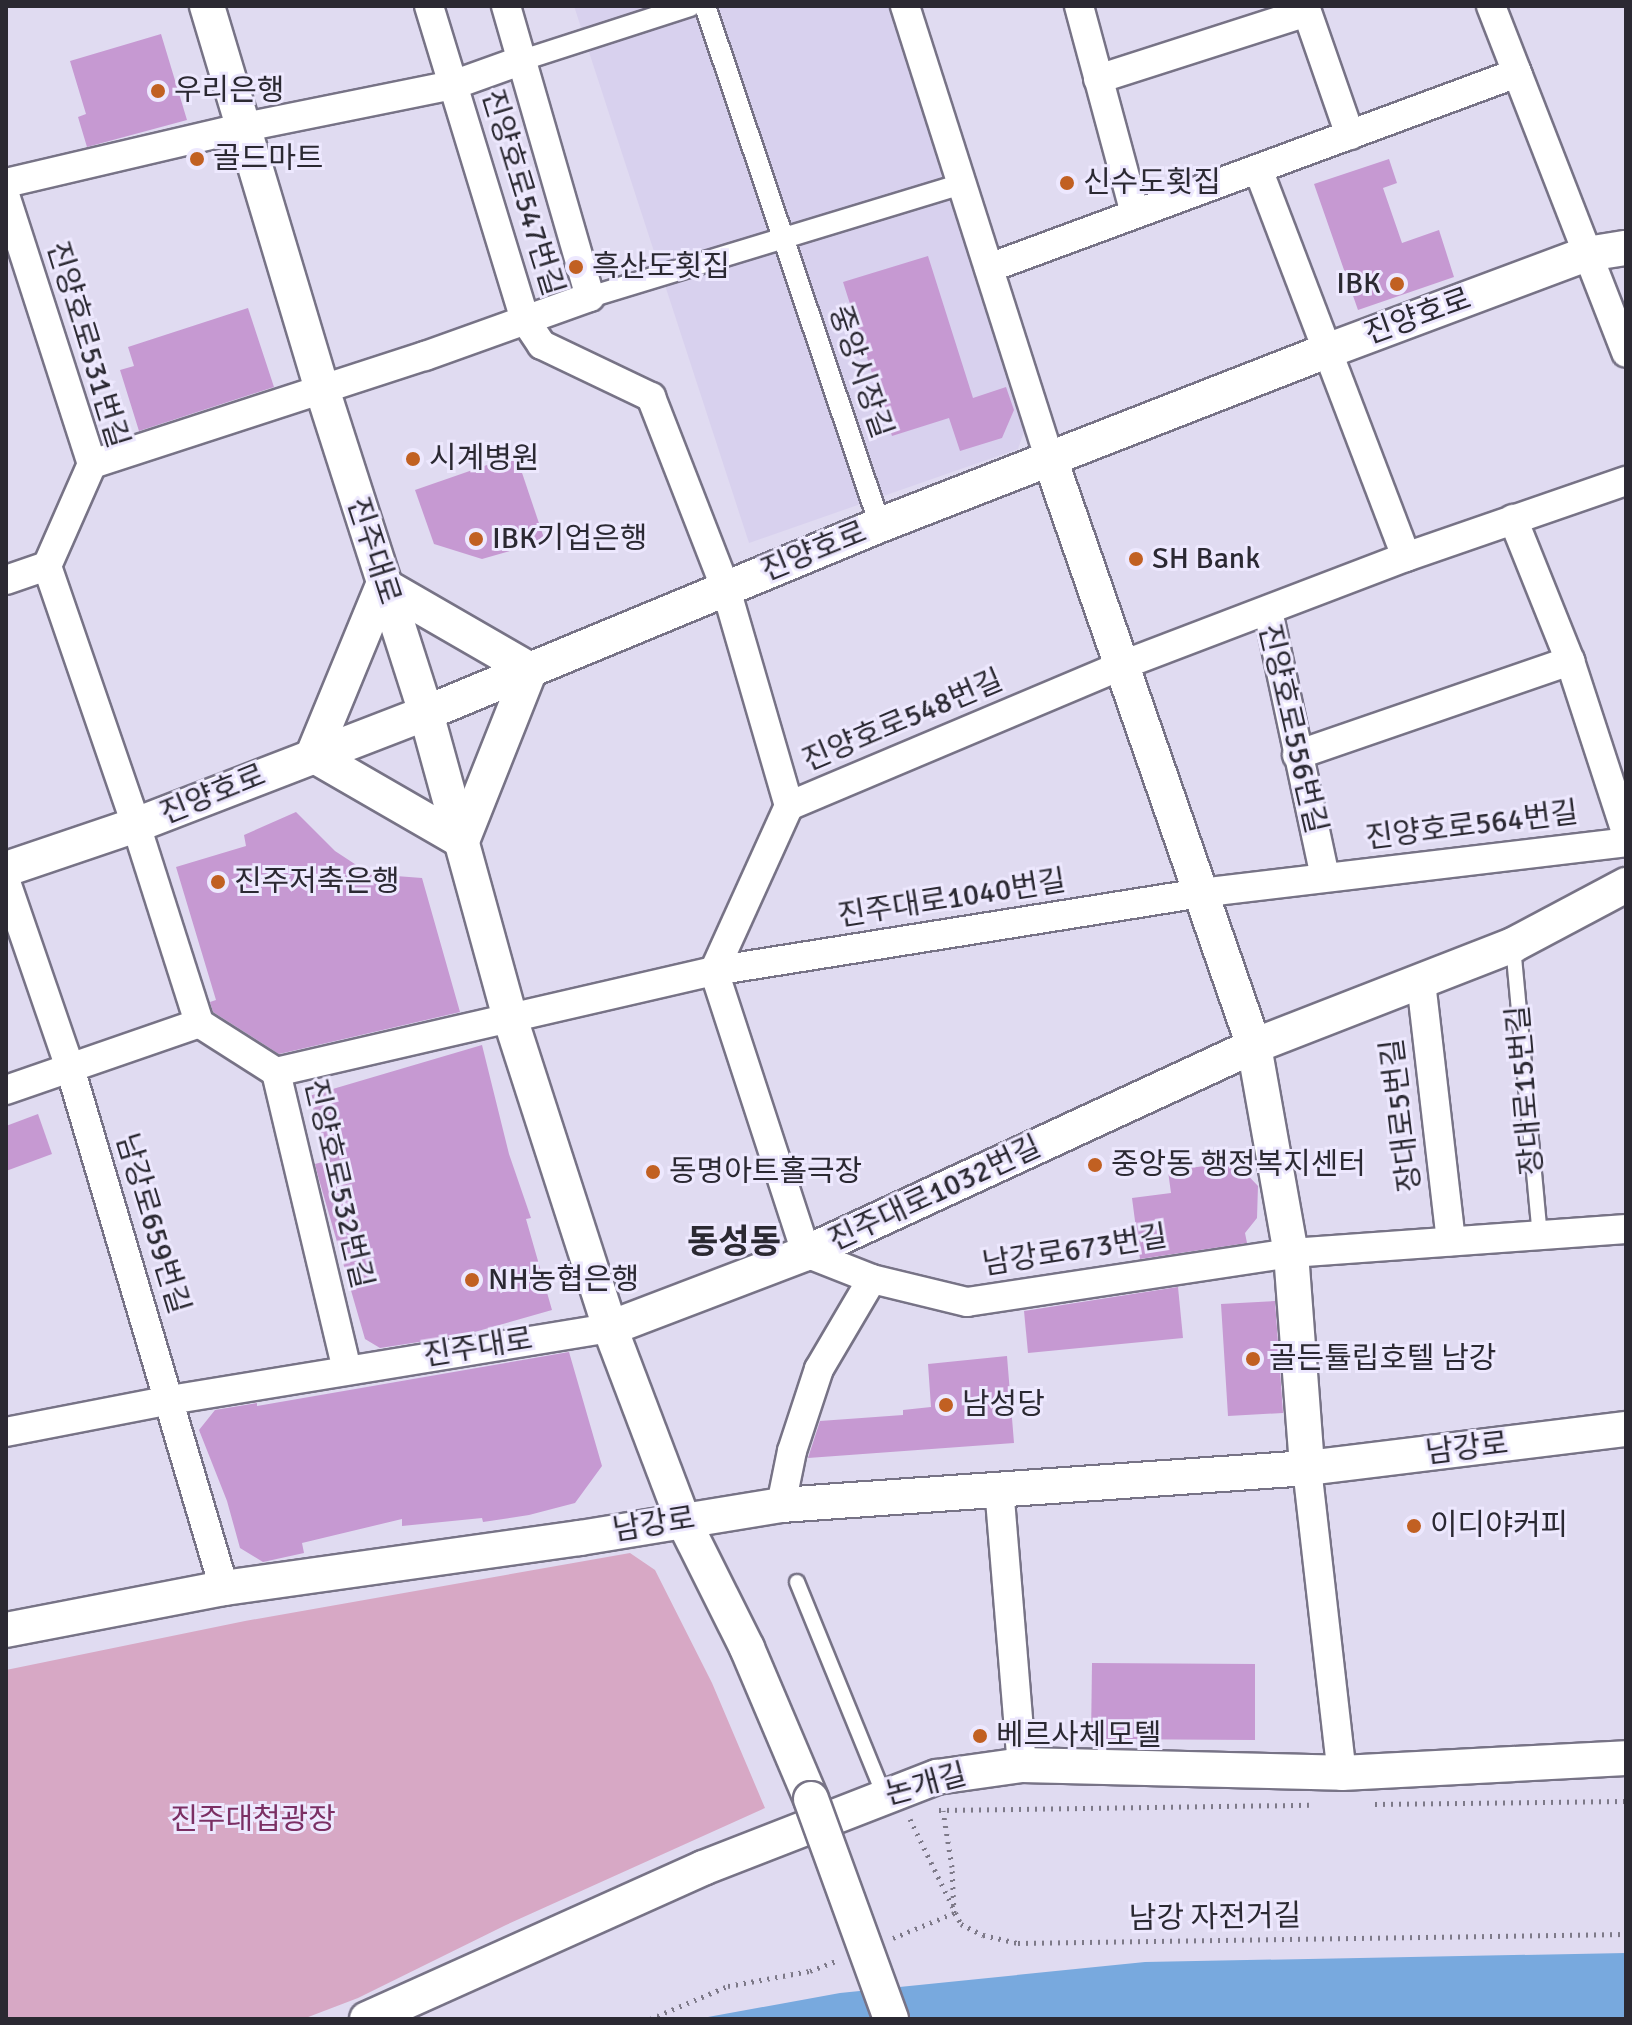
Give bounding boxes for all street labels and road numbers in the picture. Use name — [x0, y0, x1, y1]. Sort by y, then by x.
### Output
street label: 진양호로547번길 — [473, 85, 571, 301]
street label: 진양호로531번길 — [38, 237, 136, 453]
street label: 진양호로 — [1360, 281, 1476, 353]
street label: 중앙시장길 — [821, 301, 899, 443]
street label: 진주대로 — [339, 493, 407, 609]
street label: 진양호로 — [756, 515, 872, 589]
street label: 진양호로556번길 — [1250, 621, 1334, 837]
street label: 진양호로548번길 — [797, 663, 1009, 779]
street label: 진양호로 — [155, 758, 271, 832]
street label: 진양호로564번길 — [1364, 795, 1580, 857]
street label: 진주대로1040번길 — [835, 863, 1069, 935]
street label: 장대로15번길 — [1501, 1004, 1551, 1176]
street label: 장대로5번길 — [1375, 1036, 1429, 1194]
street label: 진양호로532번길 — [296, 1076, 380, 1292]
street label: 진주대로1032번길 — [823, 1129, 1047, 1259]
street label: 남강로659번길 — [108, 1130, 196, 1318]
street label: 남강로673번길 — [980, 1219, 1170, 1283]
street label: 진주대로 — [421, 1322, 535, 1374]
street label: 남강로 — [1424, 1426, 1510, 1472]
street label: 남강로 — [610, 1501, 698, 1549]
street label: 논개길 — [881, 1757, 971, 1813]
street label: 남강 자전거길 — [1129, 1899, 1301, 1937]

